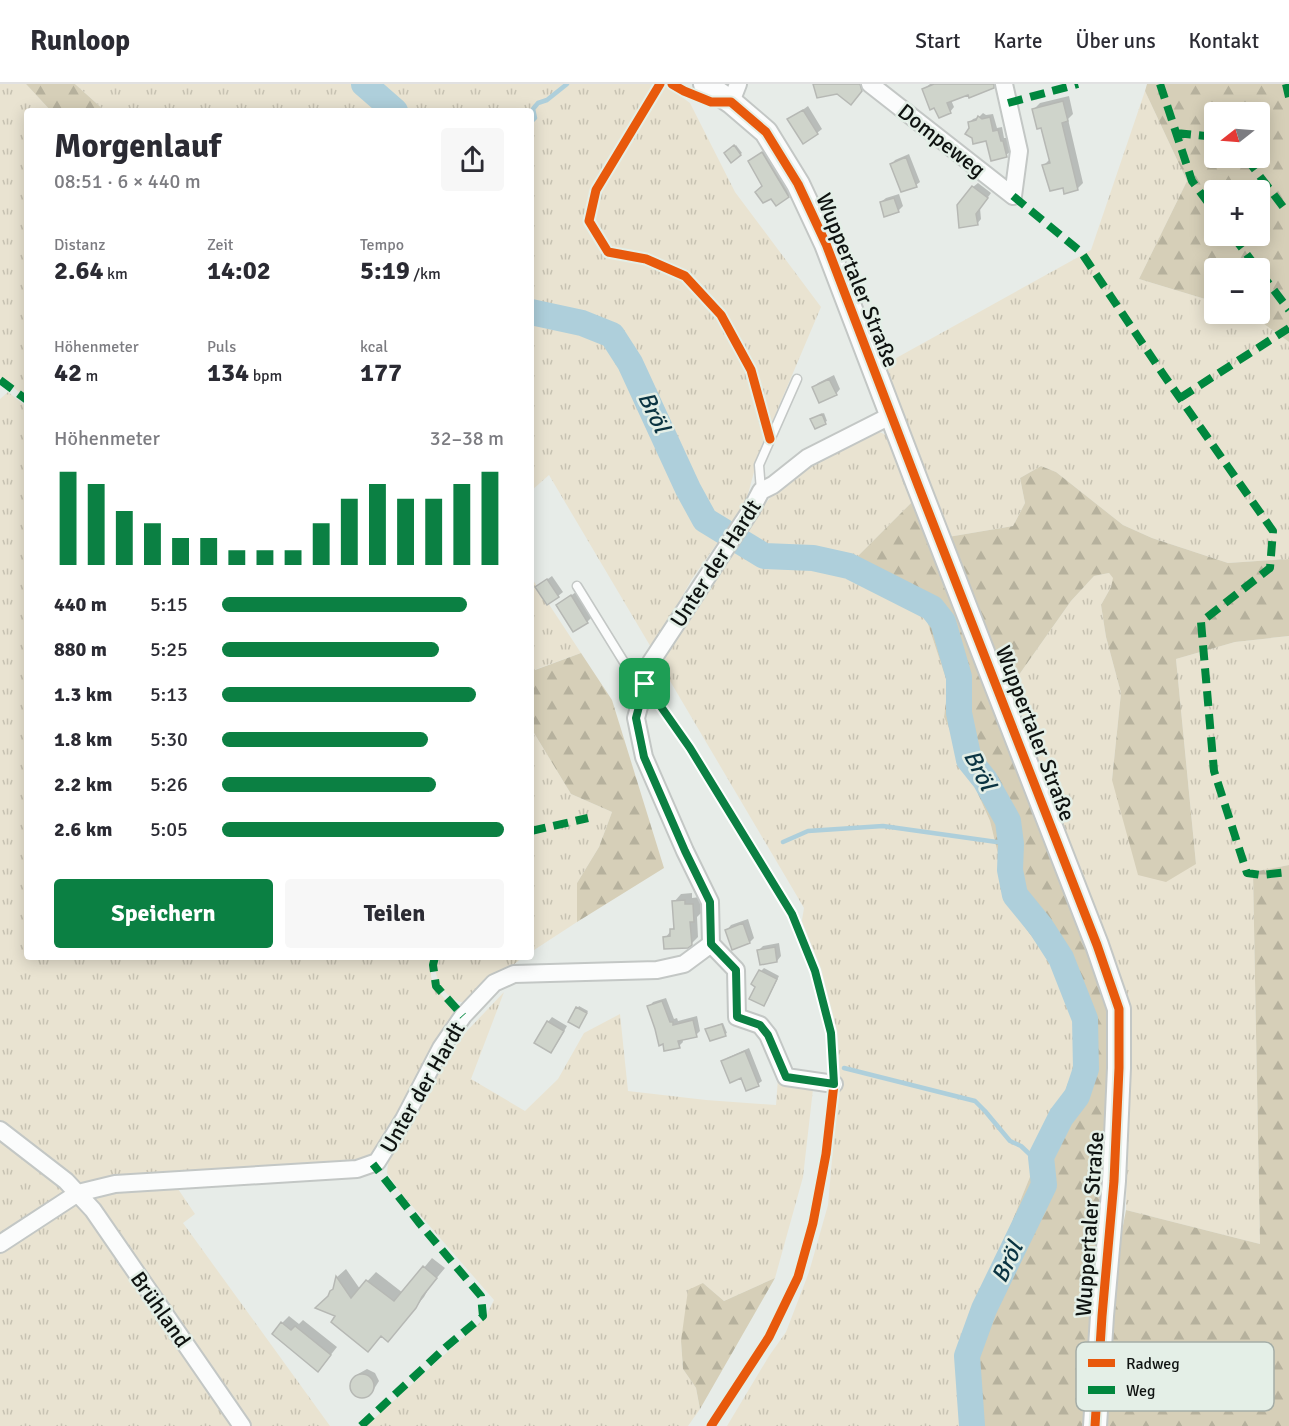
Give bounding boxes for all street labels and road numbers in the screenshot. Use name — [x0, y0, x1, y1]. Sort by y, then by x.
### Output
street label: Dompeweg — [892, 98, 991, 183]
street label: Wuppertaler Straße — [810, 189, 905, 371]
street label: Unter der Hardt — [664, 494, 767, 632]
street label: Wuppertaler Straße — [990, 642, 1081, 825]
street label: Unter der Hardt — [374, 1017, 471, 1158]
street label: Wuppertaler Straße — [1070, 1130, 1109, 1318]
street label: Brühland — [125, 1266, 196, 1352]

